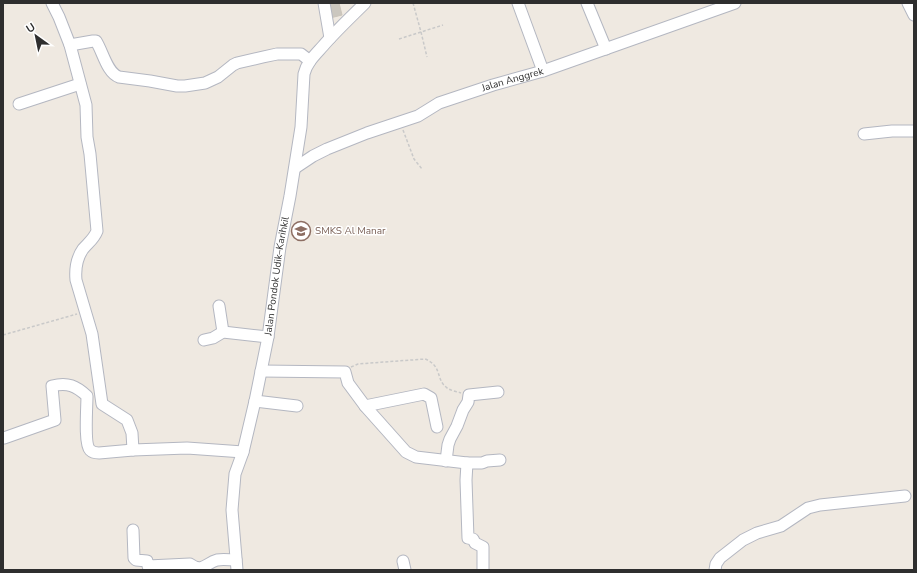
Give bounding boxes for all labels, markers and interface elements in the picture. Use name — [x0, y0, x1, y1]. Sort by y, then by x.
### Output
north arrow — [16, 16, 56, 56]
text: U — [23, 20, 38, 37]
street label: Jalan Anggrek — [479, 64, 546, 96]
street label: Jalan Pondok Udik–Karihkil — [261, 215, 293, 337]
school or university icon: SMKS Al Manar — [290, 220, 312, 242]
place label: SMKS Al Manar — [315, 224, 386, 238]

